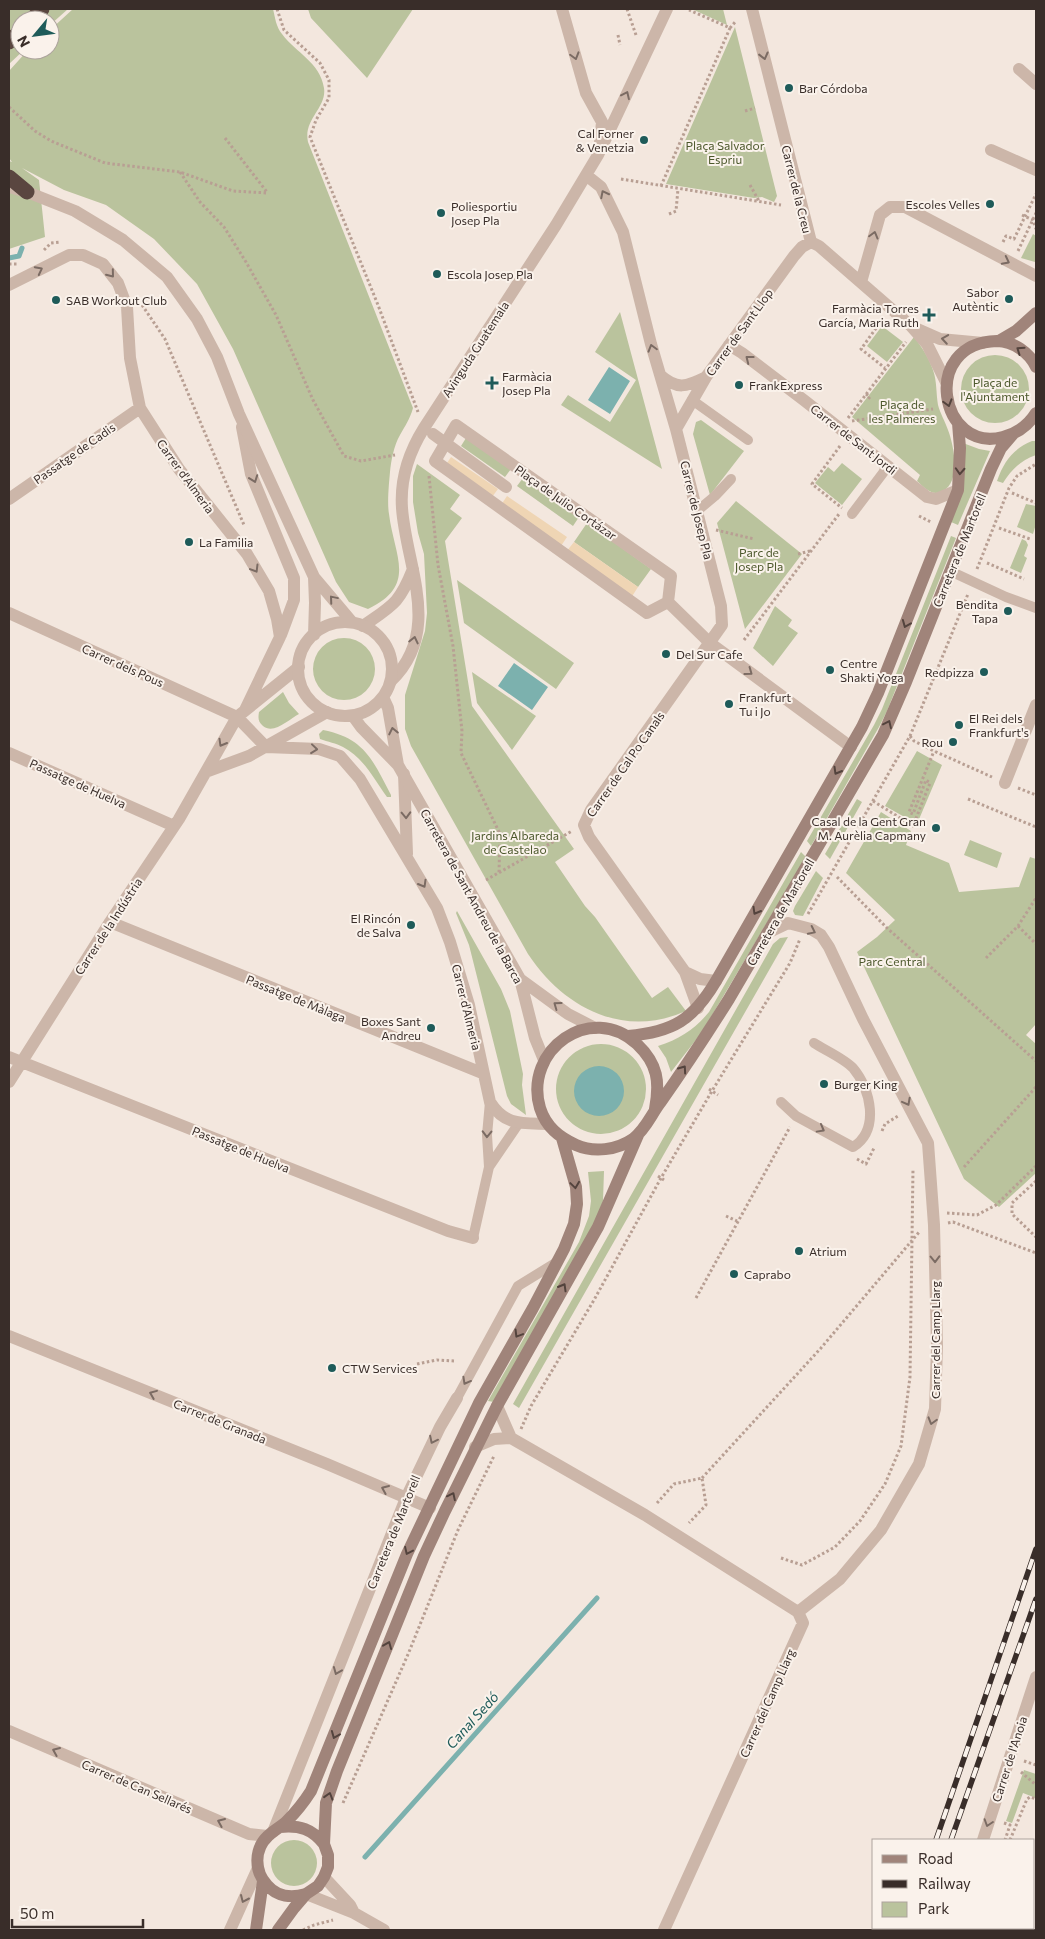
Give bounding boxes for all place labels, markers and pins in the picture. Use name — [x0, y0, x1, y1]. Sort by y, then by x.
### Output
place label: Bar Córdoba — [799, 81, 868, 95]
marker: Bar Córdoba — [783, 82, 795, 94]
place label: Cal Forner & Venetzia — [576, 126, 634, 154]
marker: Cal Forner & Venetzia — [638, 134, 650, 146]
place label: Escoles Velles — [906, 197, 980, 211]
marker: Escoles Velles — [984, 198, 996, 210]
place label: Poliesportiu Josep Pla — [451, 199, 517, 228]
marker: Poliesportiu Josep Pla — [435, 207, 447, 219]
place label: Escola Josep Pla — [447, 267, 533, 282]
marker: Escola Josep Pla — [431, 268, 443, 280]
place label: Sabor Autèntic — [952, 285, 999, 313]
place label: SAB Workout Club — [66, 293, 167, 307]
marker: Sabor Autèntic — [1003, 293, 1015, 305]
marker: SAB Workout Club — [50, 294, 62, 306]
place label: Farmàcia Torres García, Maria Ruth — [818, 301, 919, 329]
marker: Farmàcia Torres García, Maria Ruth — [923, 309, 935, 321]
place label: Farmàcia Josep Pla — [502, 369, 552, 398]
marker: Farmàcia Josep Pla — [486, 377, 498, 389]
place label: FrankExpress — [749, 378, 822, 392]
marker: FrankExpress — [733, 379, 745, 391]
place label: La Familia — [199, 535, 253, 549]
marker: La Familia — [183, 536, 195, 548]
place label: Bendita Tapa — [956, 597, 998, 625]
marker: Bendita Tapa — [1002, 605, 1014, 617]
place label: Del Sur Cafe — [676, 647, 743, 661]
marker: Del Sur Cafe — [660, 648, 672, 660]
place label: Centre Shakti Yoga — [840, 656, 904, 684]
marker: Centre Shakti Yoga — [824, 664, 836, 676]
place label: Redpizza — [925, 665, 974, 679]
marker: Redpizza — [978, 666, 990, 678]
place label: Frankfurt Tu i Jo — [739, 690, 791, 719]
marker: Frankfurt Tu i Jo — [723, 698, 735, 710]
place label: El Rei dels Frankfurt's — [969, 711, 1029, 739]
marker: El Rei dels Frankfurt's — [953, 719, 965, 731]
place label: Rou — [921, 735, 943, 749]
marker: Rou — [947, 736, 959, 748]
place label: Casal de la Gent Gran M. Aurèlia Capmany — [811, 814, 926, 842]
marker: Casal de la Gent Gran M. Aurèlia Capmany — [930, 822, 942, 834]
place label: El Rincón de Salva — [351, 911, 401, 939]
marker: El Rincón de Salva — [405, 919, 417, 931]
place label: Boxes Sant Andreu — [361, 1014, 421, 1042]
marker: Boxes Sant Andreu — [425, 1022, 437, 1034]
place label: Burger King — [834, 1077, 898, 1091]
marker: Burger King — [818, 1078, 830, 1090]
place label: Atrium — [809, 1244, 847, 1258]
marker: Atrium — [793, 1245, 805, 1257]
place label: Caprabo — [744, 1267, 791, 1281]
marker: Caprabo — [728, 1268, 740, 1280]
place label: CTW Services — [342, 1361, 418, 1375]
marker: CTW Services — [326, 1362, 338, 1374]

